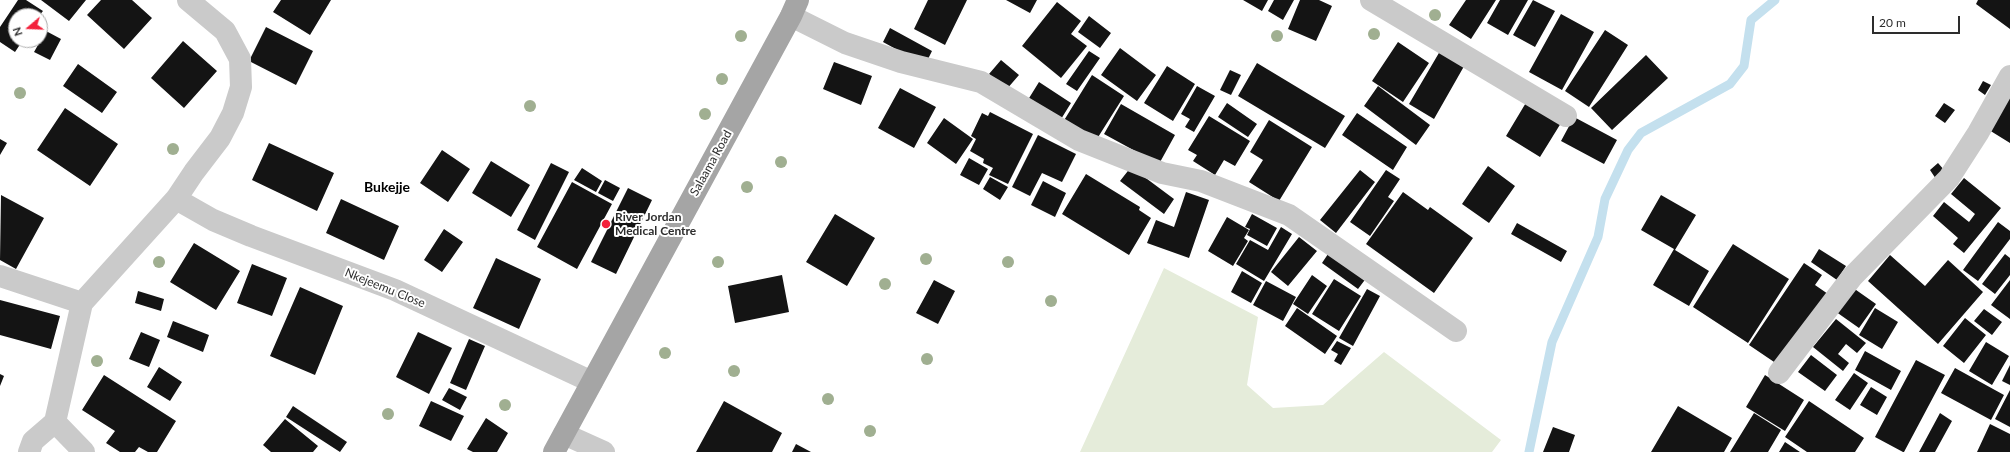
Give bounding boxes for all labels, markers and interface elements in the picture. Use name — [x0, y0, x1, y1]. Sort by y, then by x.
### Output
north arrow — [8, 8, 48, 48]
scale bar — [1874, 8, 1962, 34]
text: 20 m — [1879, 15, 1906, 30]
text: N — [10, 26, 25, 38]
street label: Salaama Road — [687, 128, 735, 198]
district label: Bukejje — [364, 179, 410, 195]
place label: River Jordan Medical Centre — [615, 210, 696, 238]
marker: River Jordan Medical Centre — [600, 218, 612, 230]
street label: Nkejeemu Close — [343, 265, 427, 311]

